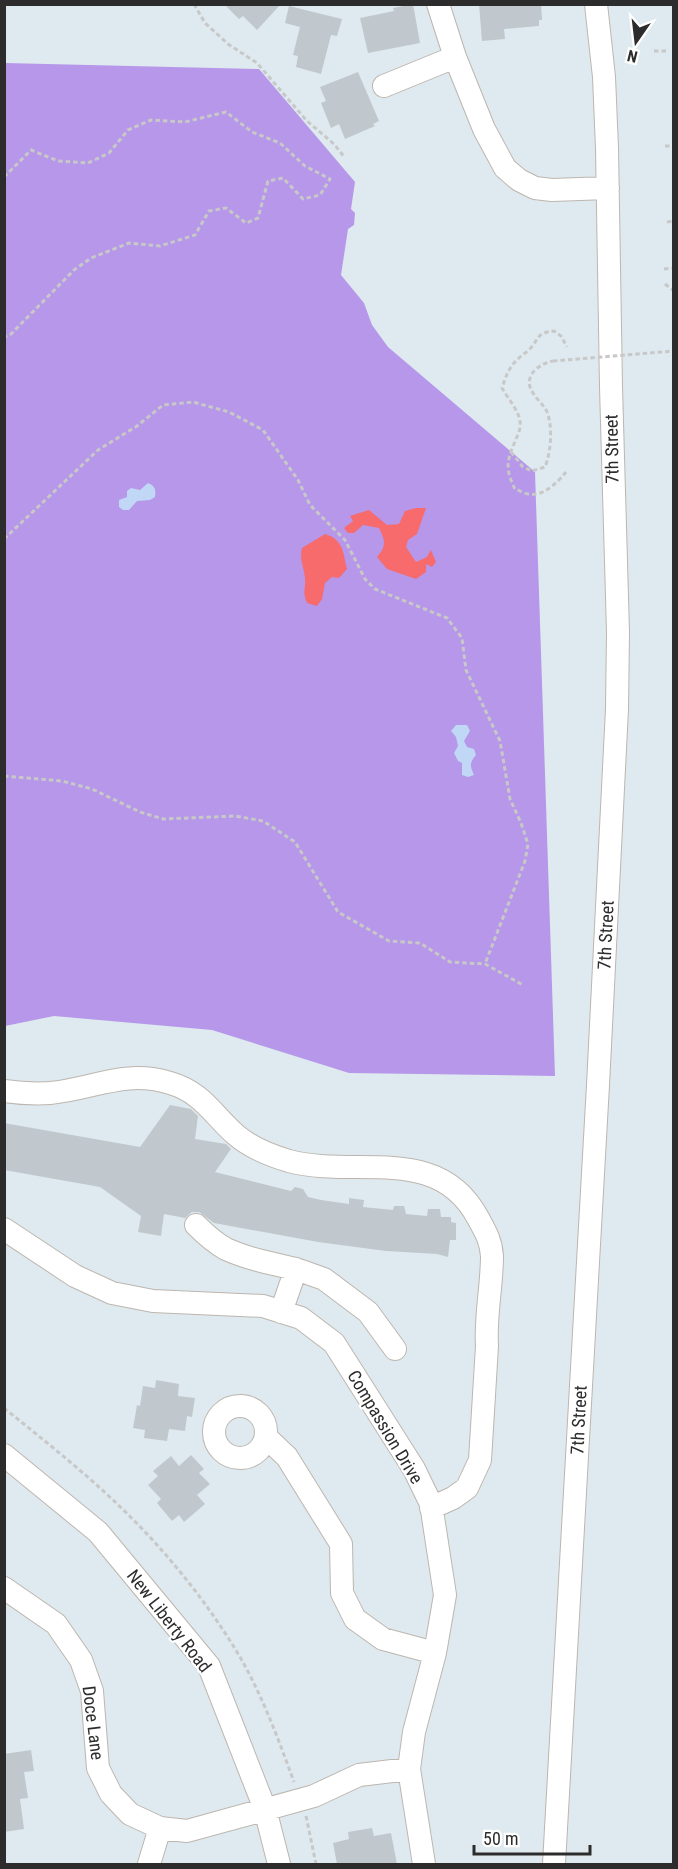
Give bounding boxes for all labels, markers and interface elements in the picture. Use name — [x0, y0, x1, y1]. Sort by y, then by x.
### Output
north arrow — [606, 12, 666, 72]
text: N — [625, 46, 640, 66]
street label: 7th Street — [600, 414, 623, 484]
street label: 7th Street — [593, 900, 618, 970]
street label: Compassion Drive — [343, 1366, 428, 1487]
street label: 7th Street — [566, 1385, 591, 1455]
street label: New Liberty Road — [123, 1565, 216, 1676]
street label: Doce Lane — [79, 1685, 108, 1761]
scale bar — [474, 1818, 590, 1856]
text: 50 m — [483, 1828, 518, 1849]

